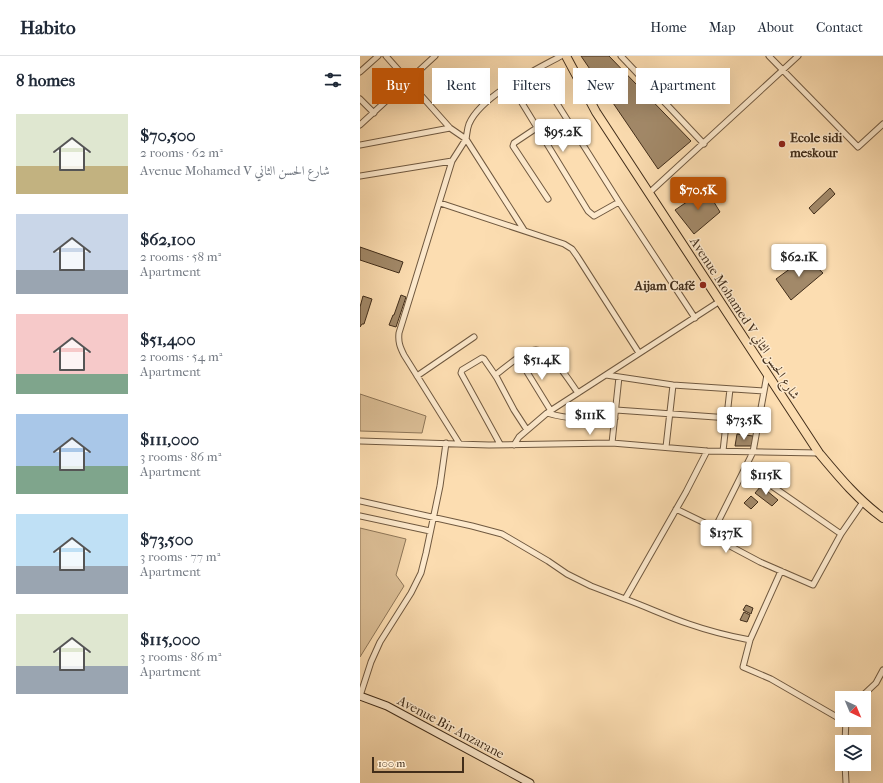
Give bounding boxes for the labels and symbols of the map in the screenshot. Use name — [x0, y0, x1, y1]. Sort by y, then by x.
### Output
pin: $95.2K — [530, 119, 596, 153]
place label: Ecole sidi meskour — [789, 130, 842, 160]
marker: Ecole sidi meskour — [777, 139, 787, 149]
pin: $70.5K — [665, 177, 731, 211]
street label: Avenue Mohamed V شارع الحسن الثاني — [683, 233, 803, 404]
pin: $62.1K — [766, 244, 832, 278]
place label: Aijam Café — [634, 278, 696, 293]
marker: Aijam Café — [698, 280, 708, 290]
pin: $51.4K — [509, 347, 575, 381]
pin: $111K — [562, 402, 618, 436]
pin: $73.5K — [711, 407, 777, 441]
pin: $115K — [738, 462, 794, 496]
pin: $137K — [698, 520, 754, 554]
north arrow — [835, 691, 871, 727]
street label: Avenue Bir Anzarane — [394, 692, 507, 762]
scale bar — [372, 755, 464, 774]

